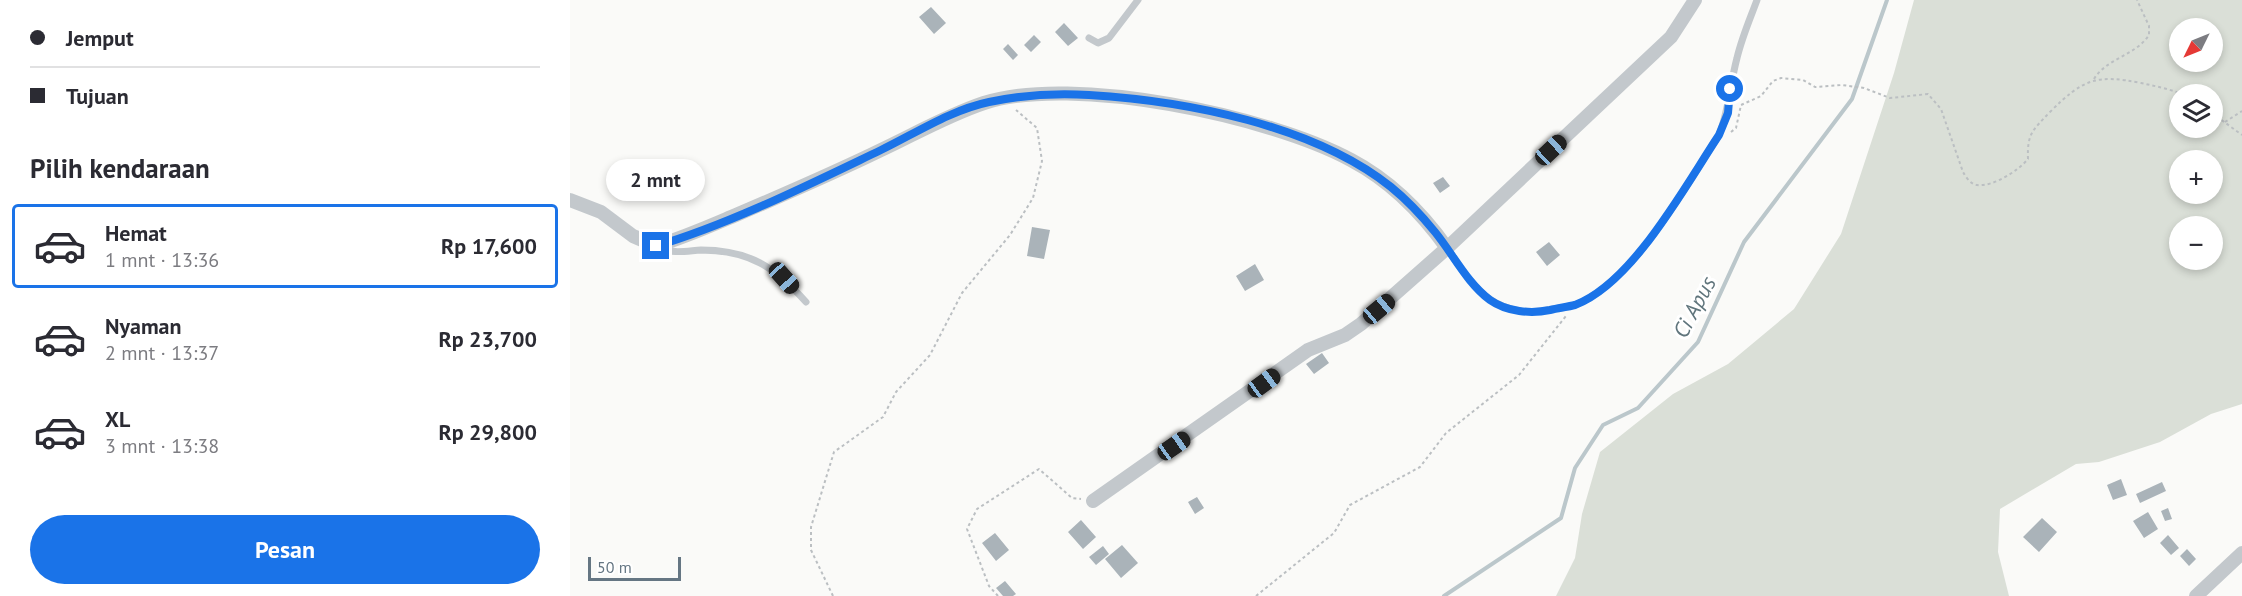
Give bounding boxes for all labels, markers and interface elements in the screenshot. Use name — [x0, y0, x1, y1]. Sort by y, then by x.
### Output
north arrow — [2169, 18, 2223, 72]
map controls — [2169, 18, 2223, 270]
text: Jemput — [66, 24, 134, 52]
route start — [1716, 75, 1743, 102]
text: Tujuan — [66, 82, 129, 110]
button: layers — [2169, 84, 2223, 138]
car — [1532, 131, 1570, 169]
button: + — [2169, 150, 2223, 204]
text: Pilih kendaraan — [30, 151, 210, 185]
callout: 2 mnt — [606, 159, 706, 201]
text: 2 mnt — [630, 167, 681, 193]
button: − — [2169, 216, 2223, 270]
icon: car — [33, 219, 87, 273]
text: Hemat — [105, 219, 167, 247]
text: Rp 17,600 — [441, 232, 537, 260]
route end — [642, 232, 669, 259]
text: 1 mnt · 13:36 — [105, 247, 219, 273]
car — [765, 259, 803, 297]
water label: Ci Apus — [1666, 271, 1722, 343]
car — [1359, 291, 1399, 327]
icon: car — [33, 312, 87, 366]
text: Nyaman — [105, 312, 182, 340]
text: Rp 23,700 — [438, 325, 537, 353]
text: 2 mnt · 13:37 — [105, 340, 219, 366]
car — [1244, 365, 1284, 401]
icon: car — [33, 405, 87, 459]
text: XL — [105, 405, 130, 433]
text: Rp 29,800 — [438, 418, 537, 446]
car — [1154, 428, 1194, 464]
text: 3 mnt · 13:38 — [105, 433, 219, 459]
button: Pesan — [30, 515, 540, 584]
scale bar — [588, 554, 681, 582]
text: 50 m — [597, 557, 632, 577]

